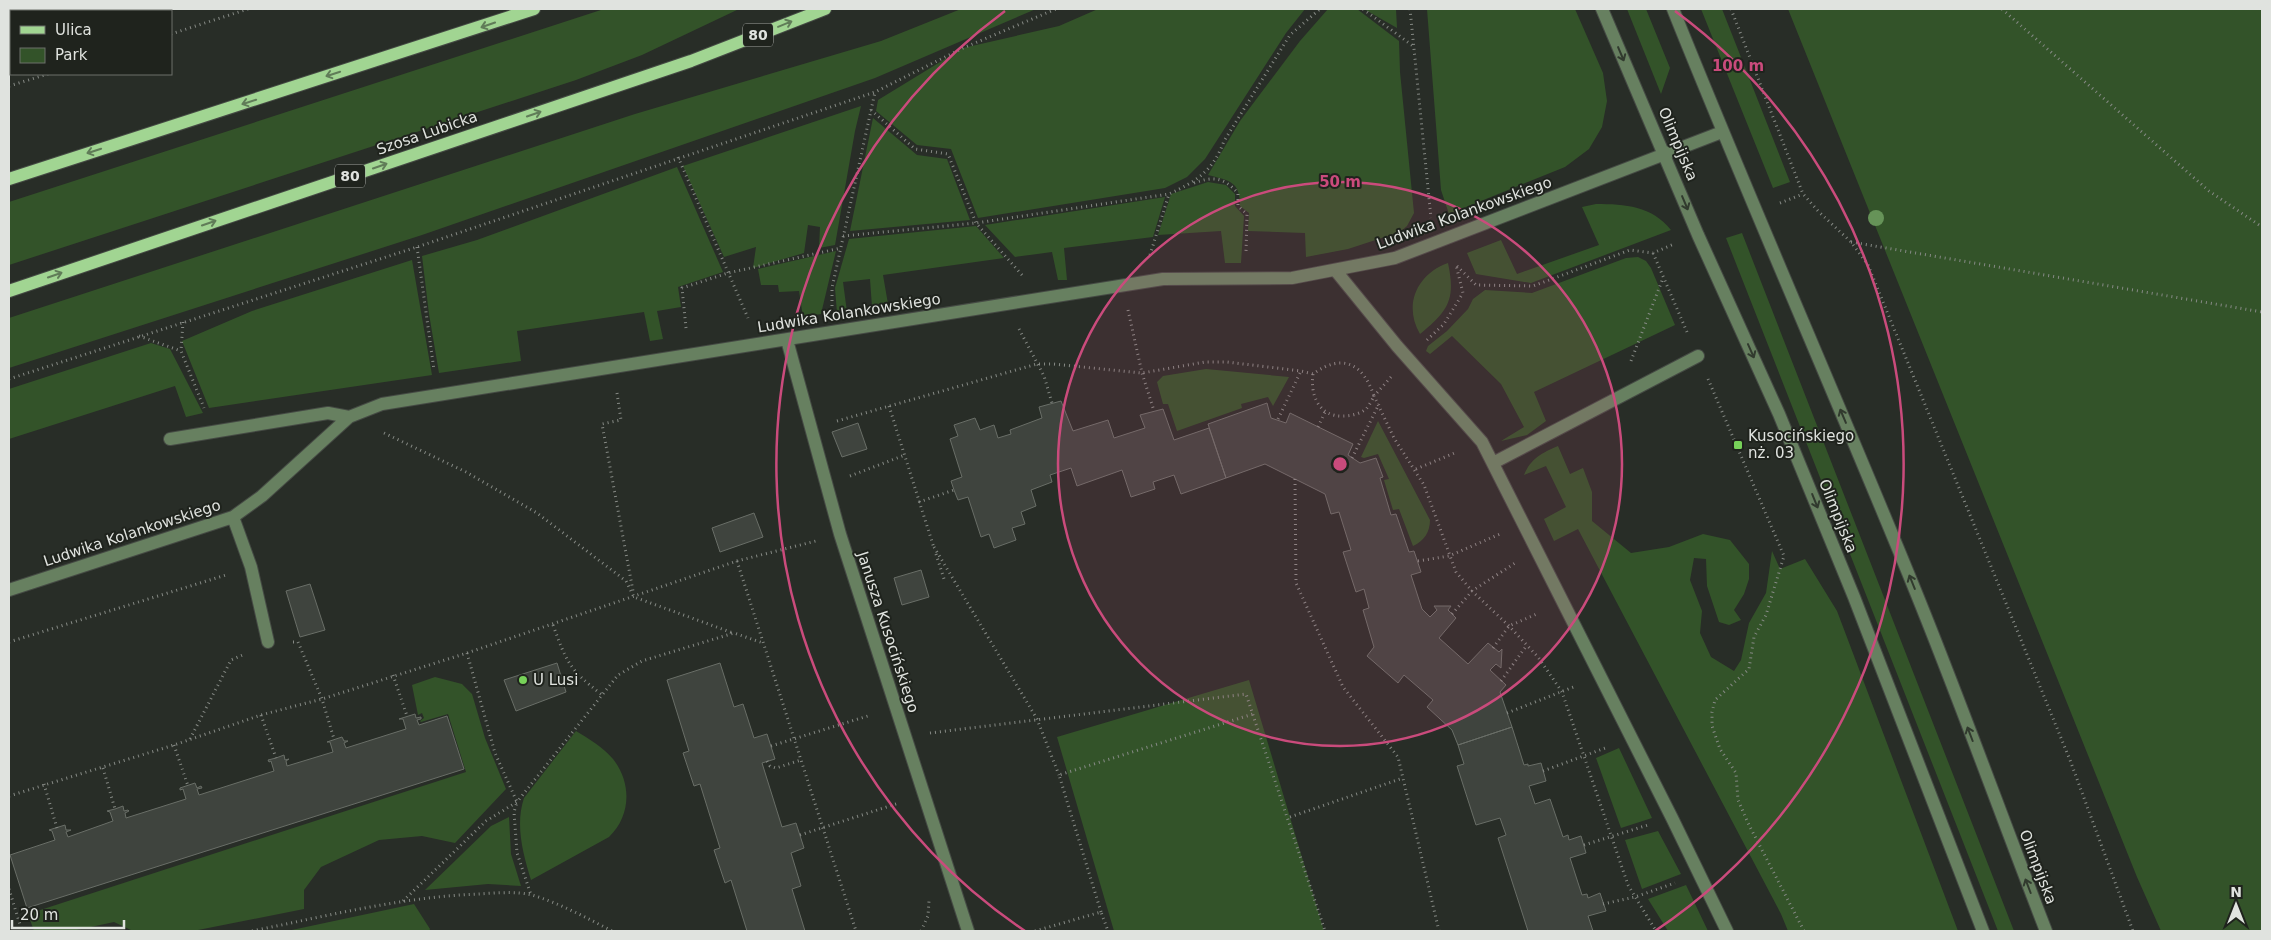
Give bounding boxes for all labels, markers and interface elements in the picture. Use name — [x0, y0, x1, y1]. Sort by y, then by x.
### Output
legend — [10, 10, 172, 75]
one-way arrow — [777, 19, 792, 29]
one-way arrow — [480, 20, 496, 30]
text: Ulica — [55, 21, 92, 39]
road number: 80 — [743, 24, 773, 46]
text: Park — [55, 46, 88, 64]
one-way arrow — [1617, 46, 1626, 61]
text: 100 m — [1712, 57, 1764, 75]
one-way arrow — [325, 70, 341, 80]
one-way arrow — [241, 97, 257, 107]
street label: Olimpijska — [1654, 105, 1702, 183]
street label: Szosa Lubicka — [374, 107, 480, 159]
one-way arrow — [525, 109, 541, 119]
one-way arrow — [86, 147, 102, 157]
one-way arrow — [371, 161, 387, 170]
road number: 80 — [335, 165, 365, 188]
text: 50 m — [1319, 173, 1361, 191]
street label: Ludwika Kolankowskiego — [1374, 173, 1554, 253]
one-way arrow — [1680, 195, 1690, 210]
one-way arrow — [201, 218, 217, 228]
one-way arrow — [47, 270, 62, 279]
street label: Ludwika Kolankowskiego — [756, 290, 942, 336]
one-way arrow — [1746, 344, 1756, 359]
one-way arrow — [1838, 409, 1847, 424]
place label: Kusocińskiego nż. 03 — [1748, 427, 1854, 462]
marker: Kusocińskiego nż. 03 — [1732, 439, 1744, 451]
centre of rings — [1331, 455, 1349, 473]
street label: Olimpijska — [1815, 476, 1861, 556]
one-way arrow — [1810, 493, 1820, 508]
street label: Ludwika Kolankowskiego — [41, 496, 223, 570]
street label: Janusza Kusocińskiego — [853, 548, 923, 715]
one-way arrow — [1906, 575, 1916, 590]
place label: U Lusi — [533, 671, 578, 689]
marker: U Lusi — [517, 674, 529, 686]
one-way arrow — [1965, 727, 1974, 742]
street label: Olimpijska — [2016, 827, 2060, 907]
one-way arrow — [2023, 879, 2032, 894]
north arrow — [2211, 880, 2261, 930]
text: N — [2230, 884, 2242, 900]
scale bar — [12, 898, 125, 930]
text: 20 m — [20, 906, 58, 924]

